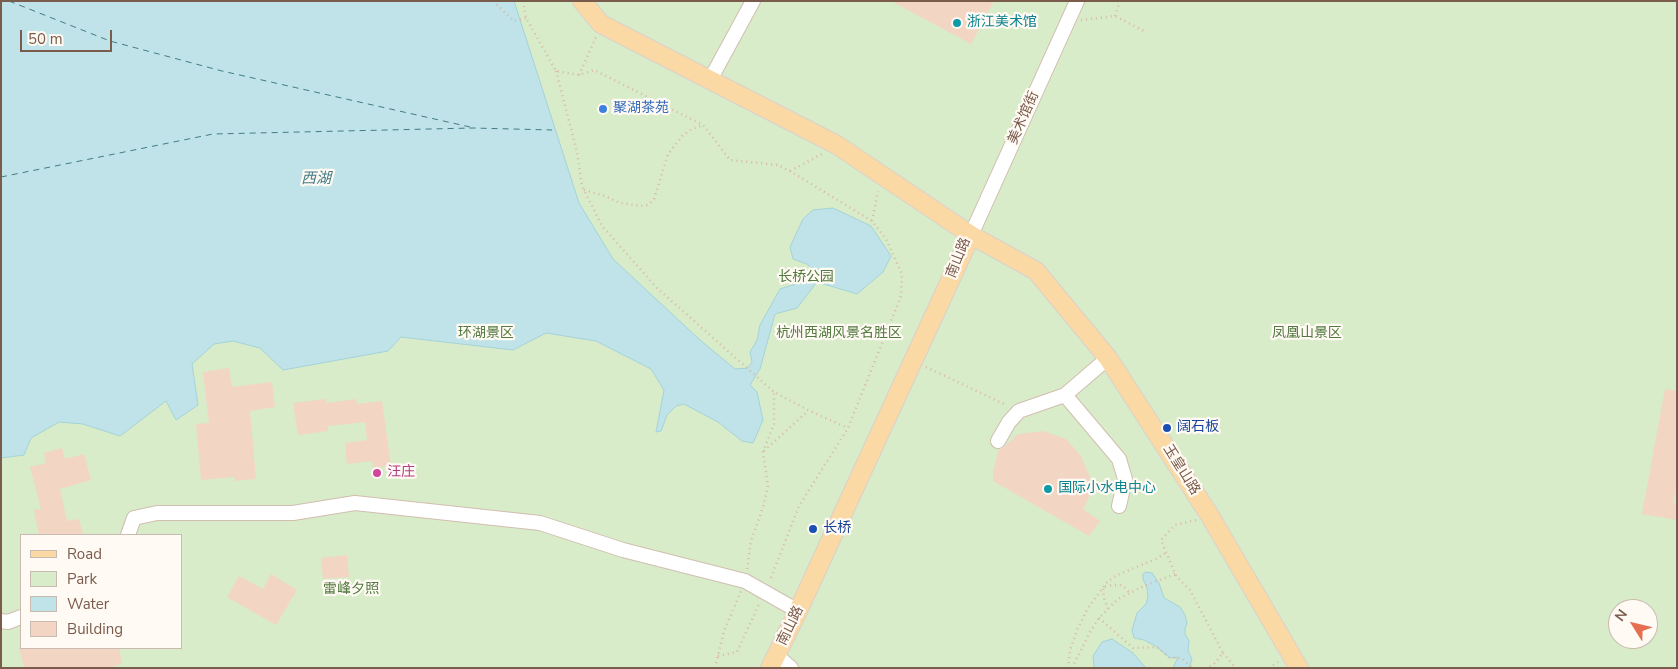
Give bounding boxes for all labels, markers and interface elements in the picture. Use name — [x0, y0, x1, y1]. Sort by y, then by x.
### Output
place label: 浙江美术馆 — [967, 15, 1037, 31]
marker: 浙江美术馆 — [951, 17, 963, 29]
scale bar — [22, 20, 115, 52]
text: 50 m — [28, 29, 63, 49]
street label: 美术馆街 — [1005, 89, 1043, 147]
place label: 聚湖茶苑 — [613, 101, 669, 117]
marker: 聚湖茶苑 — [597, 103, 609, 115]
water label: 西湖 — [301, 170, 331, 188]
street label: 南山路 — [943, 235, 975, 281]
park label: 长桥公园 — [778, 270, 834, 286]
park label: 环湖景区 — [458, 326, 514, 342]
park label: 杭州西湖风景名胜区 — [776, 326, 902, 342]
park label: 凤凰山景区 — [1272, 326, 1342, 342]
place label: 阔石板 — [1177, 420, 1219, 436]
marker: 阔石板 — [1161, 422, 1173, 434]
street label: 玉皇山路 — [1159, 442, 1203, 498]
place label: 汪庄 — [387, 465, 415, 481]
marker: 汪庄 — [371, 467, 383, 479]
place label: 国际小水电中心 — [1058, 481, 1156, 497]
marker: 国际小水电中心 — [1042, 483, 1054, 495]
place label: 长桥 — [823, 521, 851, 537]
marker: 长桥 — [807, 523, 819, 535]
legend — [20, 534, 182, 649]
text: Road — [67, 544, 102, 564]
text: Park — [67, 569, 97, 589]
park label: 雷峰夕照 — [323, 582, 379, 598]
text: Water — [67, 594, 109, 614]
north arrow — [1608, 599, 1658, 649]
street label: 南山路 — [774, 603, 808, 649]
text: N — [1610, 606, 1632, 625]
text: Building — [67, 619, 123, 639]

